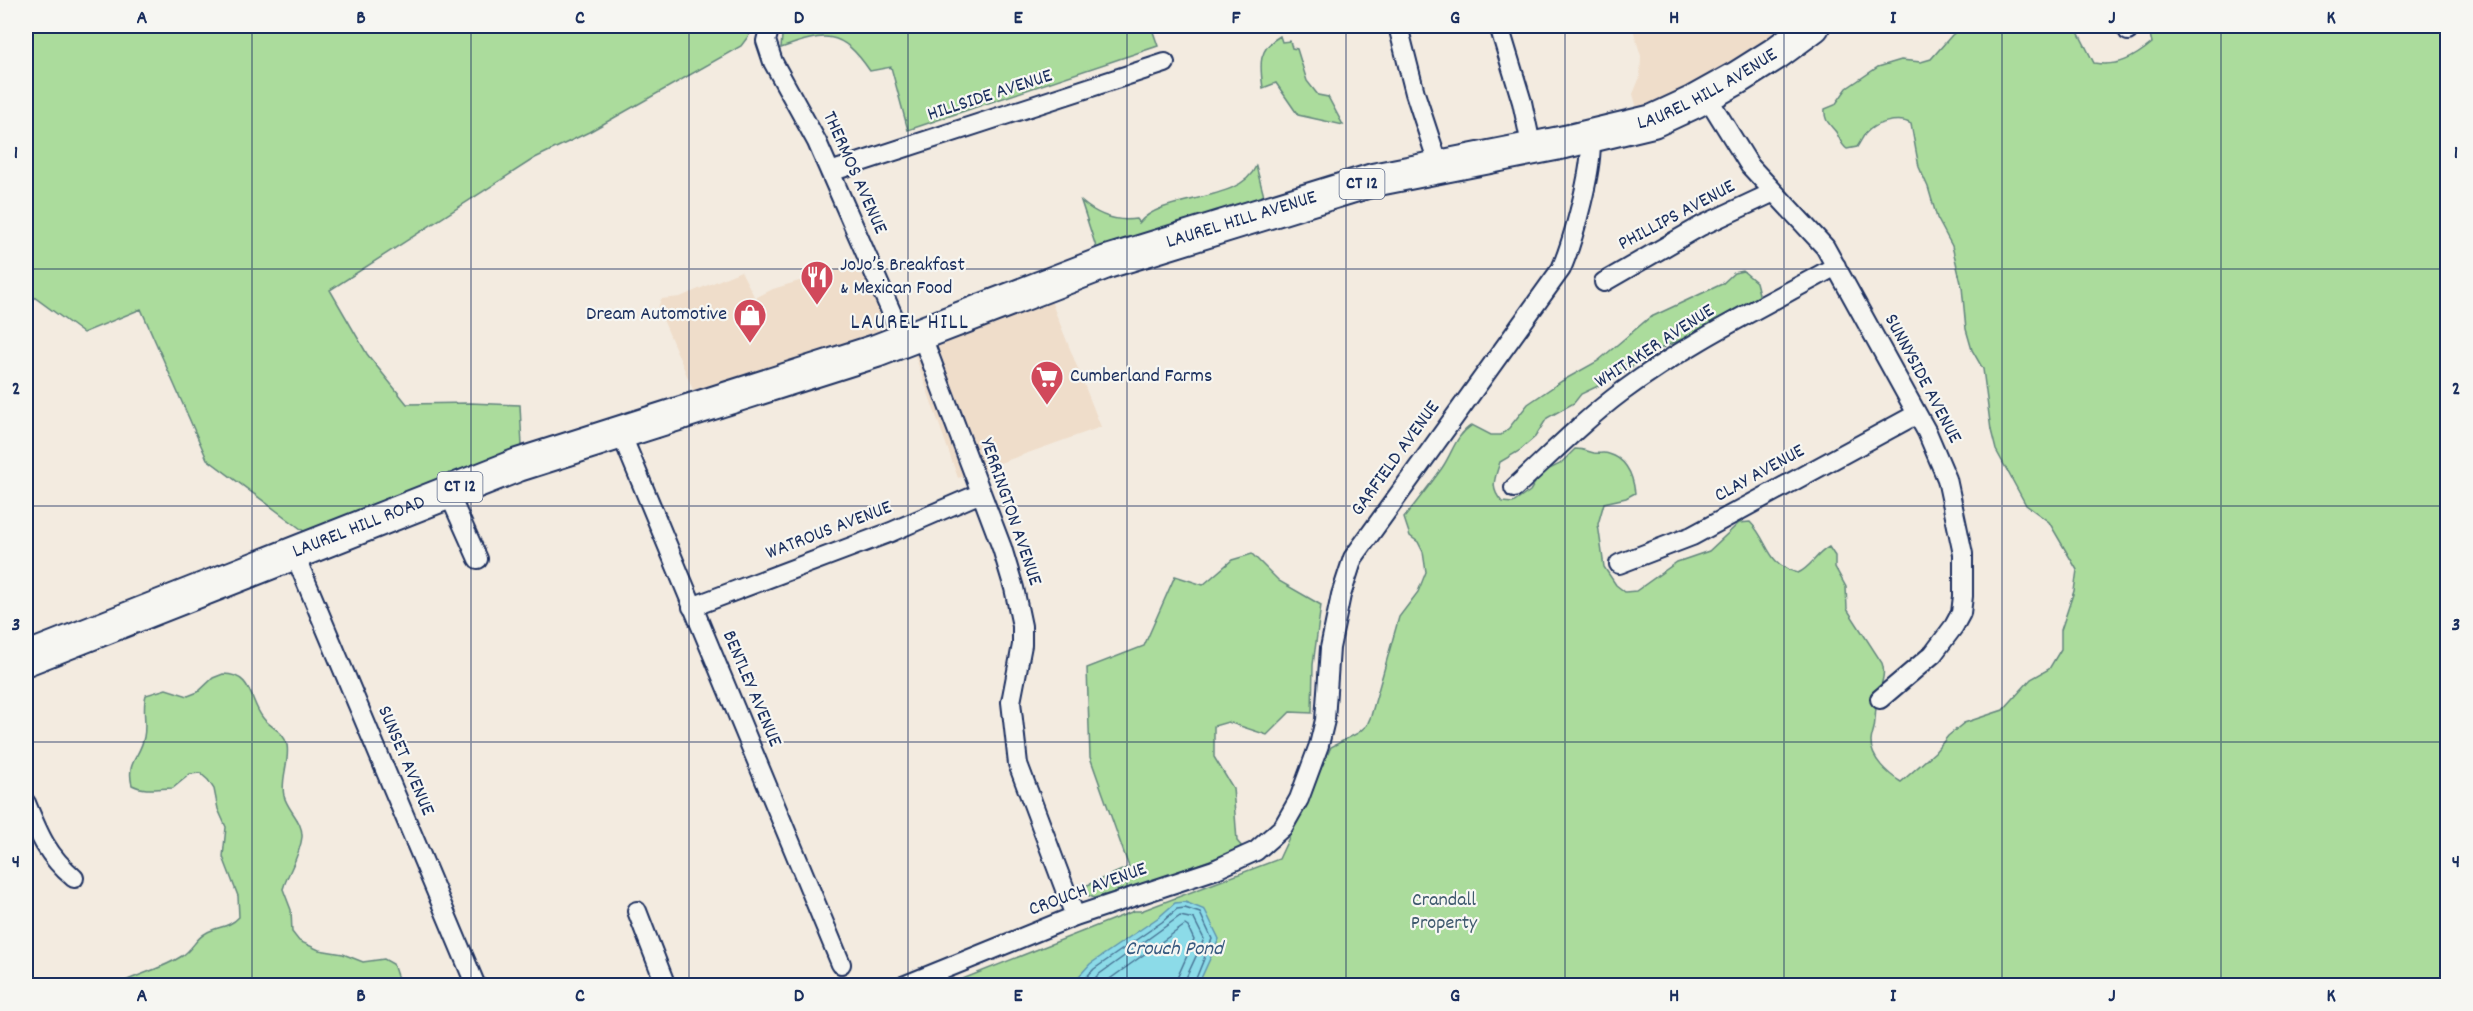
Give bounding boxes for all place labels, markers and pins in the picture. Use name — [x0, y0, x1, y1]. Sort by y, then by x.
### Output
place label: JoJo’s Breakfast & Mexican Food — [840, 252, 965, 303]
restaurant icon: JoJo’s Breakfast & Mexican Food — [799, 259, 835, 306]
shop icon: Dream Automotive — [732, 297, 768, 344]
place label: Dream Automotive — [586, 301, 727, 329]
supermarket icon: Cumberland Farms — [1029, 359, 1065, 406]
place label: Cumberland Farms — [1070, 363, 1212, 391]

